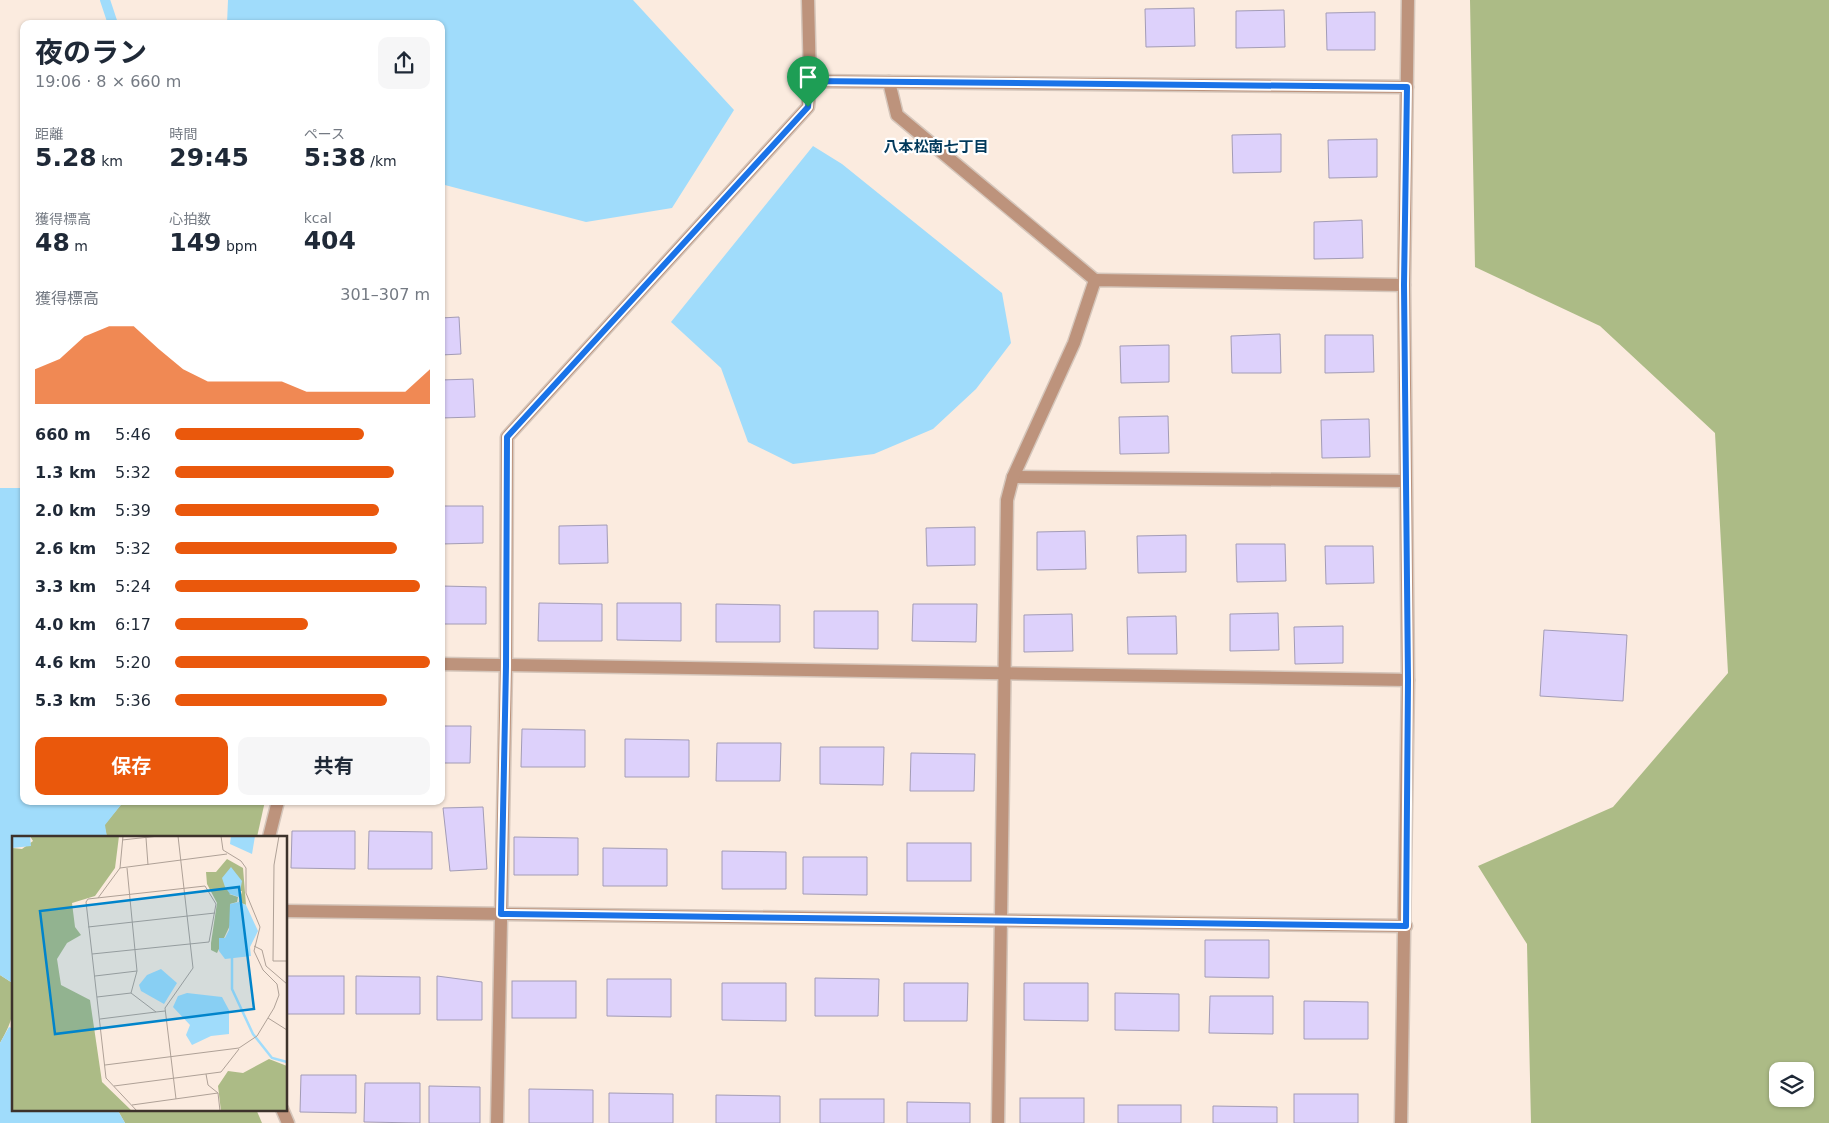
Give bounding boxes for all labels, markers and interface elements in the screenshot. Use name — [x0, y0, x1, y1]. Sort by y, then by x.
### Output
text: 夜のラン — [35, 36, 147, 69]
button: share — [378, 37, 430, 89]
pin — [787, 56, 829, 107]
icon: arrive — [794, 63, 822, 91]
text: 19:06 · 8 × 660 m — [35, 72, 181, 91]
text: 距離 — [35, 126, 63, 142]
text: 時間 — [169, 126, 197, 142]
text: ペース — [304, 126, 345, 142]
district label: 八本松南七丁目 — [883, 138, 989, 156]
text: 5.28 — [35, 143, 97, 172]
text: 29:45 — [169, 143, 249, 172]
text: 5:38 — [304, 143, 366, 172]
text: km — [97, 153, 123, 169]
text: /km — [366, 153, 397, 169]
text: kcal — [304, 210, 332, 226]
text: 獲得標高 — [35, 211, 91, 227]
text: 心拍数 — [169, 211, 211, 227]
text: 404 — [304, 226, 356, 255]
text: 48 — [35, 228, 70, 257]
text: 149 — [169, 228, 222, 257]
text: m — [70, 238, 88, 254]
text: bpm — [222, 238, 257, 254]
text: 301–307 m — [340, 285, 430, 304]
text: 獲得標高 — [35, 289, 99, 308]
text: 660 m — [35, 425, 91, 444]
text: 5:46 — [115, 425, 151, 444]
text: 1.3 km — [35, 463, 96, 482]
text: 5:32 — [115, 463, 151, 482]
text: 2.0 km — [35, 501, 96, 520]
text: 5:39 — [115, 501, 151, 520]
text: 2.6 km — [35, 539, 96, 558]
text: 5:32 — [115, 539, 151, 558]
text: 3.3 km — [35, 577, 96, 596]
text: 5:24 — [115, 577, 151, 596]
text: 4.0 km — [35, 615, 96, 634]
text: 6:17 — [115, 615, 151, 634]
text: 4.6 km — [35, 653, 96, 672]
text: 5:20 — [115, 653, 151, 672]
text: 5.3 km — [35, 691, 96, 710]
text: 5:36 — [115, 691, 151, 710]
button: 保存 — [35, 737, 228, 795]
button: 共有 — [238, 737, 430, 795]
inset map — [12, 836, 288, 1110]
map controls — [1769, 1062, 1814, 1107]
button: layers — [1769, 1062, 1814, 1107]

